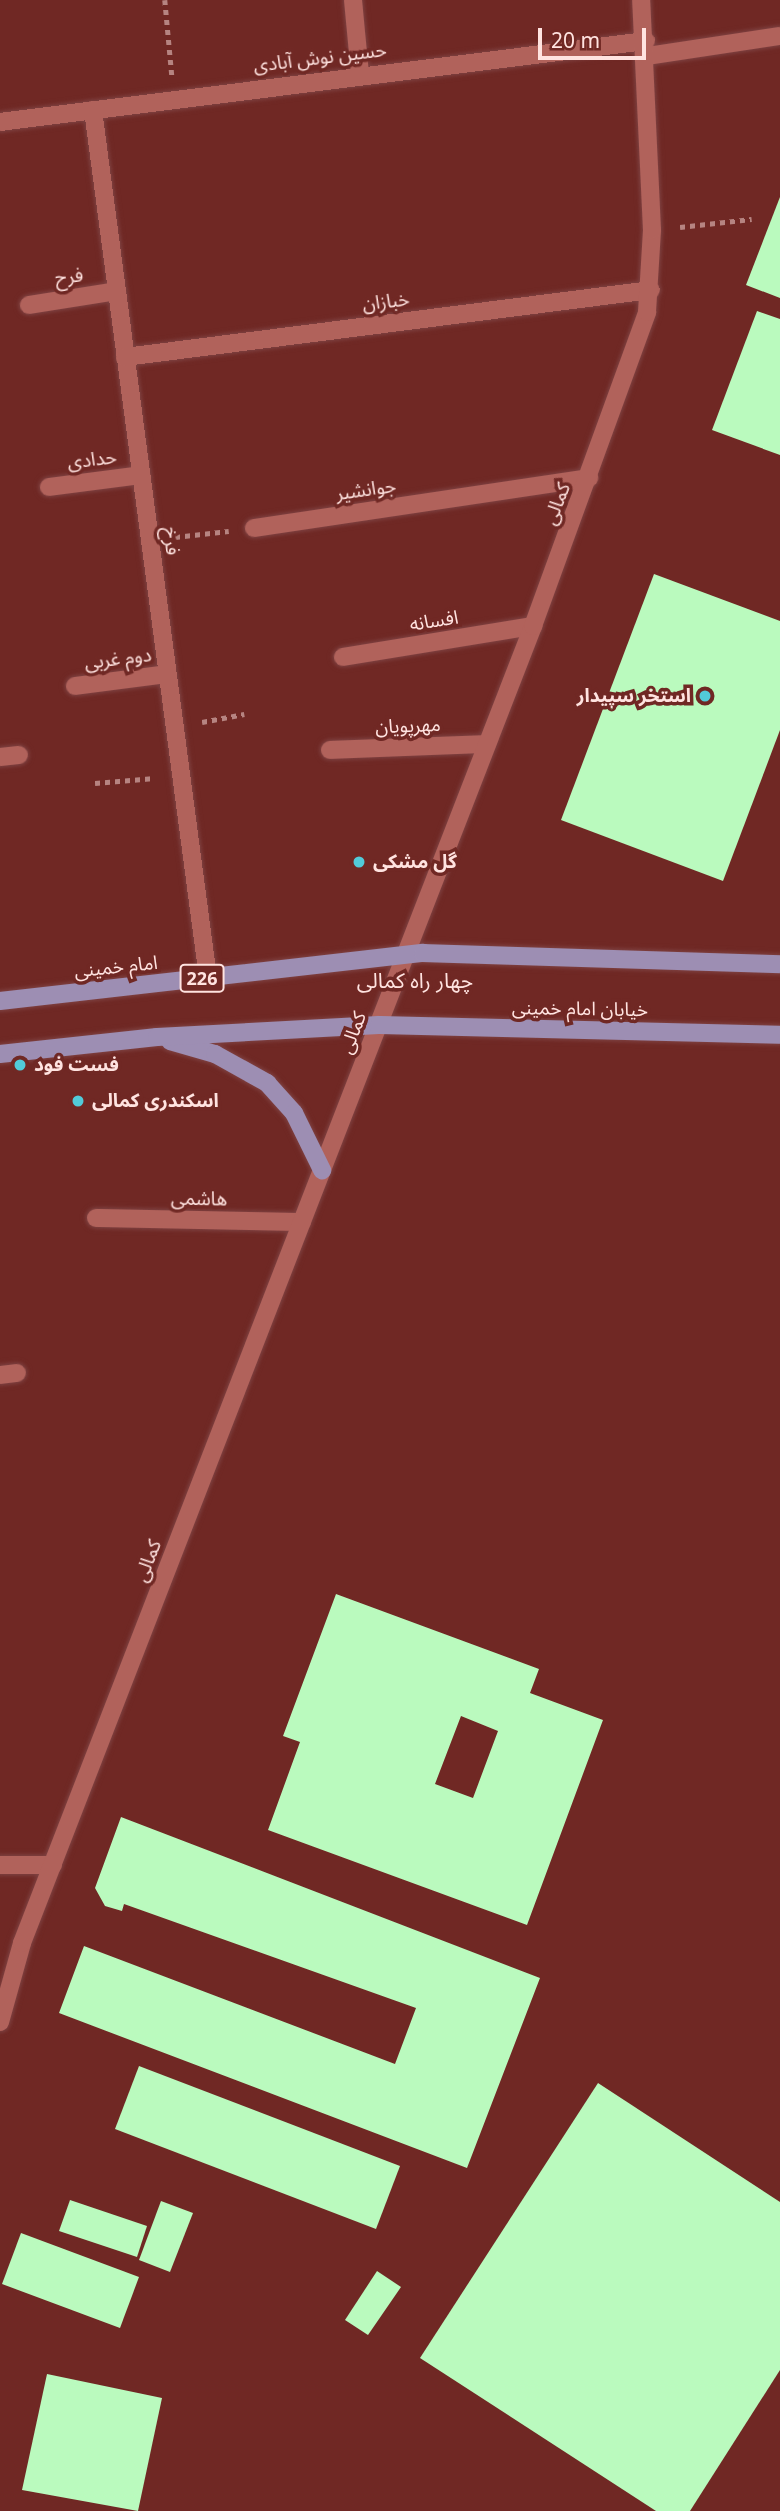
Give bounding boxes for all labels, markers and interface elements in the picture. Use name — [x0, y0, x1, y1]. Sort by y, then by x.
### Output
scale bar — [542, 14, 650, 58]
text: 20 m — [551, 26, 600, 54]
street label: حسین نوش آبادی — [252, 39, 388, 77]
street label: فرح — [53, 264, 85, 290]
street label: خبازان — [361, 288, 411, 316]
street label: حدادی — [66, 446, 118, 474]
street label: جوانشیر — [334, 474, 398, 506]
street label: کمالی — [539, 480, 575, 528]
street label: فرخ — [158, 526, 184, 556]
street label: افسانه — [408, 606, 460, 636]
street label: دوم غربی — [83, 644, 153, 674]
place label: استخر سپیدار — [577, 685, 691, 707]
marker: استخر سپیدار — [697, 688, 713, 704]
street label: مهرپویان — [375, 713, 441, 739]
place label: گل مشکی — [373, 851, 457, 873]
marker: گل مشکی — [351, 854, 367, 870]
street label: امام خمینی — [73, 951, 159, 983]
road number: 226 — [179, 964, 225, 993]
district label: چهار راه کمالی — [357, 967, 473, 993]
street label: خیابان امام خمینی — [512, 996, 648, 1022]
street label: کمالی — [335, 1009, 371, 1057]
place label: فست فود — [34, 1054, 119, 1076]
marker: فست فود — [12, 1057, 28, 1073]
place label: اسکندری کمالی — [92, 1090, 219, 1112]
marker: اسکندری کمالی — [70, 1093, 86, 1109]
street label: هاشمی — [171, 1187, 227, 1211]
street label: کمالی — [130, 1537, 166, 1585]

